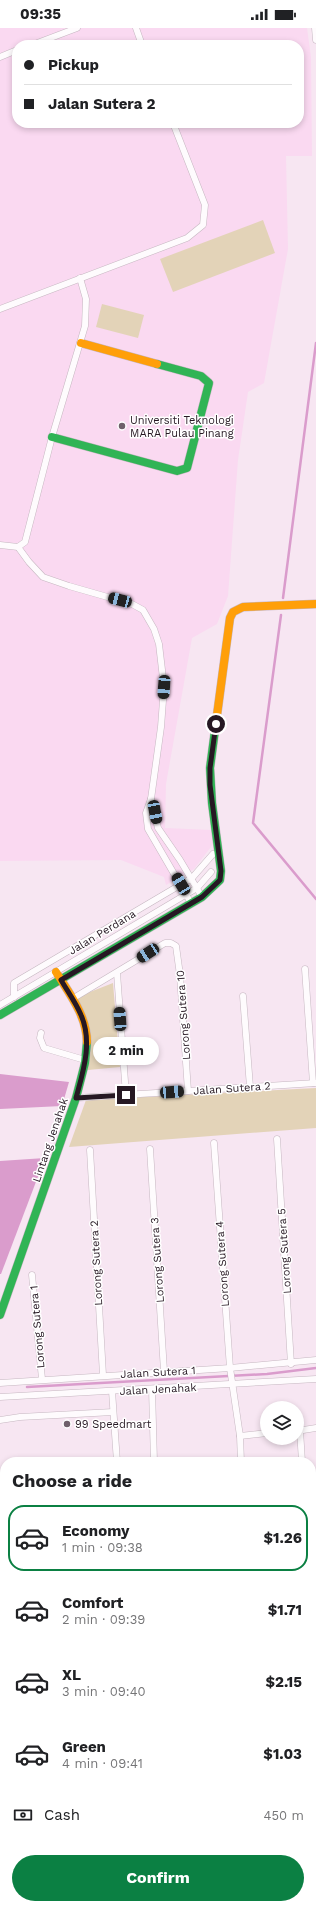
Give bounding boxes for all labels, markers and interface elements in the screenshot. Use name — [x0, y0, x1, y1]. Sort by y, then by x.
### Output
text: 09:35 — [20, 5, 61, 23]
text: Pickup — [48, 56, 99, 74]
text: Jalan Sutera 2 — [48, 95, 155, 113]
place label: Universiti Teknologi MARA Pulau Pinang — [130, 414, 234, 440]
marker: Universiti Teknologi MARA Pulau Pinang — [117, 421, 127, 431]
car — [107, 591, 133, 609]
car — [157, 675, 171, 699]
route start — [207, 715, 225, 733]
car — [147, 799, 163, 825]
car — [170, 871, 192, 897]
street label: Jalan Perdana — [66, 907, 138, 958]
car — [135, 941, 161, 965]
street label: Lorong Sutera 10 — [174, 969, 193, 1060]
car — [113, 1007, 127, 1031]
callout: 2 min — [93, 1037, 159, 1065]
text: 2 min — [108, 1043, 144, 1058]
street label: Jalan Sutera 2 — [193, 1079, 271, 1098]
car — [160, 1085, 184, 1099]
route end — [117, 1086, 135, 1104]
street label: Lintang Jenahak — [30, 1096, 71, 1184]
street label: Lorong Sutera 5 — [275, 1208, 294, 1294]
street label: Lorong Sutera 3 — [148, 1217, 167, 1303]
street label: Lorong Sutera 2 — [88, 1220, 105, 1306]
street label: Lorong Sutera 4 — [213, 1220, 232, 1307]
street label: Lorong Sutera 1 — [27, 1285, 48, 1369]
street label: Jalan Sutera 1 — [120, 1364, 196, 1381]
street label: Jalan Jenahak — [119, 1381, 197, 1398]
map controls — [260, 1401, 304, 1445]
button: layers — [260, 1401, 304, 1445]
place label: 99 Speedmart — [75, 1418, 152, 1431]
marker: 99 Speedmart — [62, 1419, 72, 1429]
text: Choose a ride — [12, 1470, 132, 1491]
icon: car — [14, 1520, 50, 1556]
text: Economy — [62, 1522, 129, 1540]
text: $1.26 — [263, 1529, 302, 1547]
text: 1 min · 09:38 — [62, 1540, 143, 1555]
icon: car — [14, 1592, 50, 1628]
text: Comfort — [62, 1594, 123, 1612]
text: $1.71 — [268, 1601, 302, 1619]
text: 2 min · 09:39 — [62, 1612, 145, 1627]
icon: car — [14, 1664, 50, 1700]
text: XL — [62, 1666, 81, 1684]
text: $2.15 — [265, 1673, 302, 1691]
text: 3 min · 09:40 — [62, 1684, 146, 1699]
icon: car — [14, 1736, 50, 1772]
text: Green — [62, 1738, 106, 1756]
text: $1.03 — [263, 1745, 302, 1763]
text: 4 min · 09:41 — [62, 1756, 143, 1771]
icon: cash — [12, 1804, 34, 1826]
text: Cash — [44, 1806, 80, 1824]
text: 450 m — [264, 1808, 304, 1823]
button: Confirm — [12, 1855, 304, 1901]

